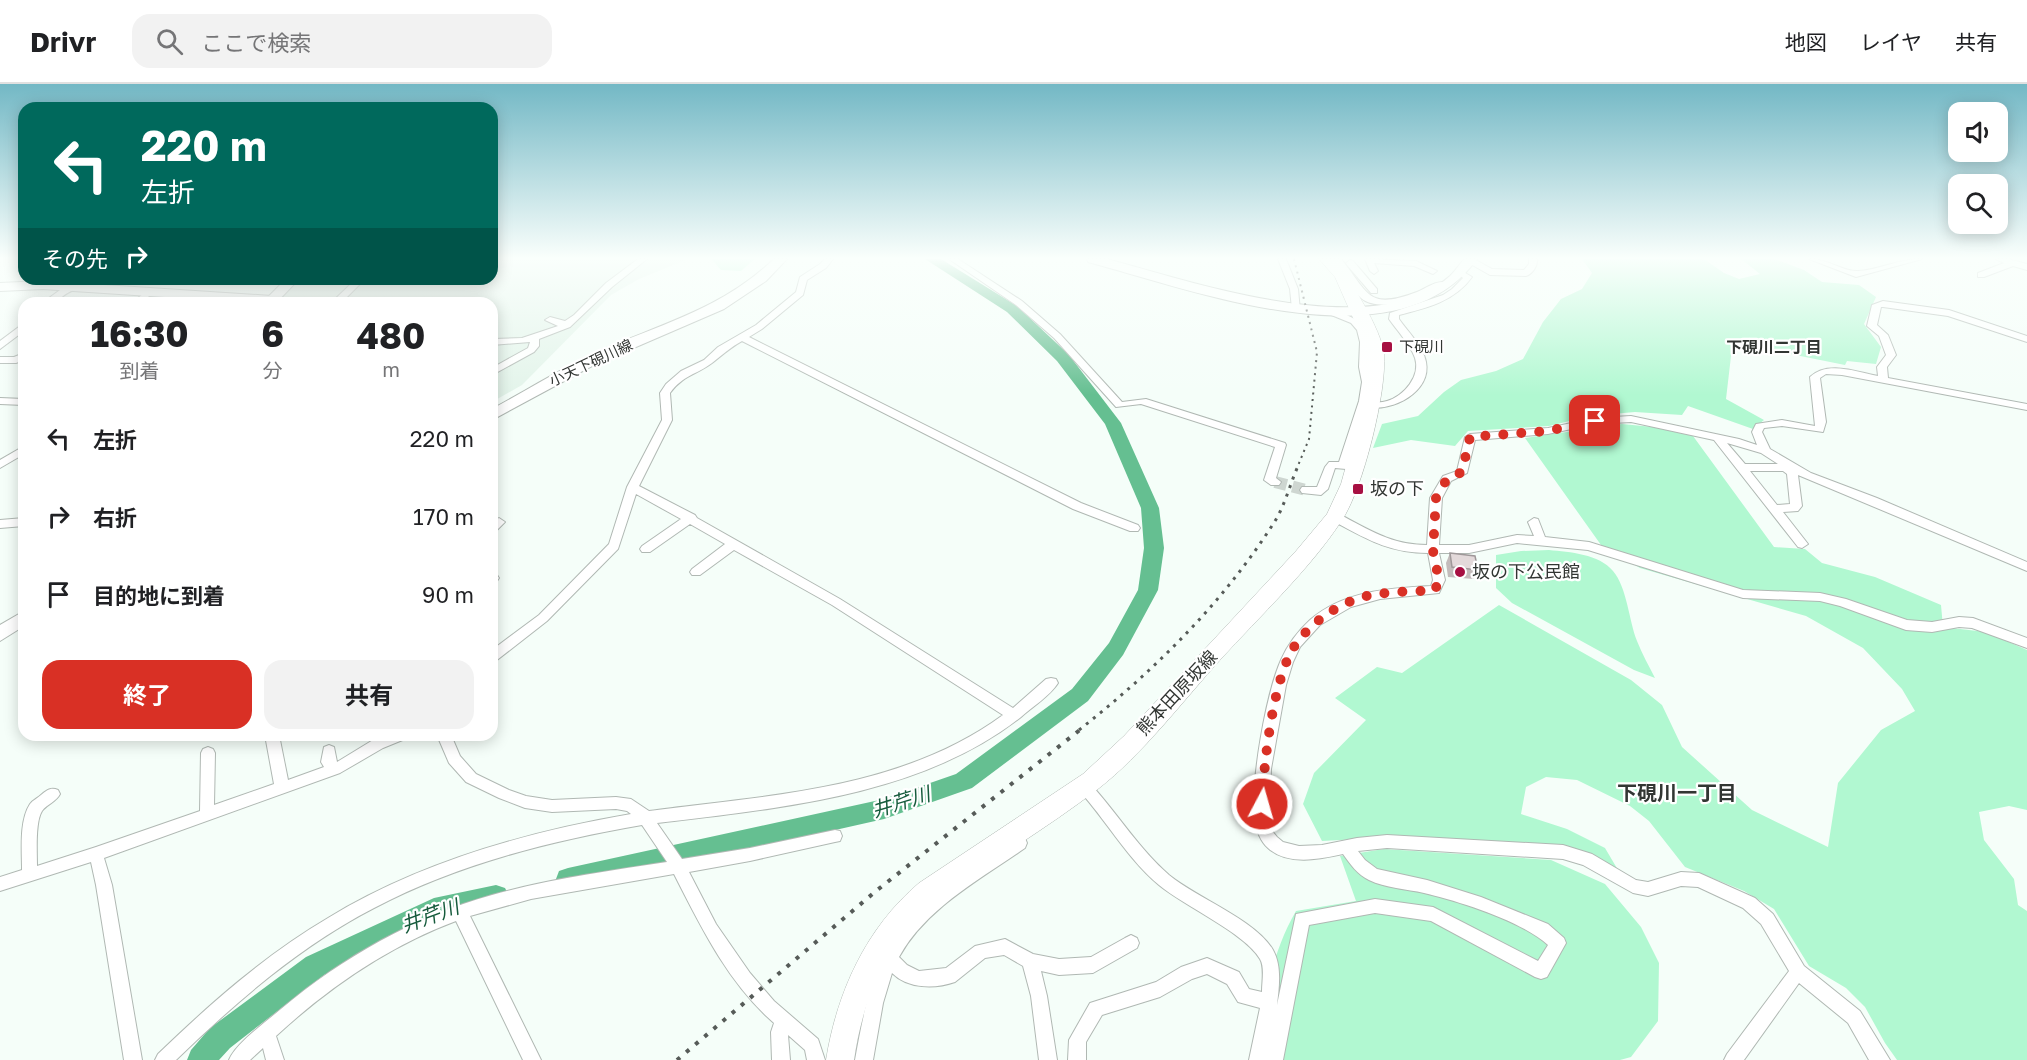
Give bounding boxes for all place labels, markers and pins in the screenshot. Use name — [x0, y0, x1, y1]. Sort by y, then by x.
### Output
place label: 下硯川 — [1399, 337, 1444, 355]
marker: 下硯川 — [1380, 340, 1394, 354]
pin — [1569, 395, 1620, 446]
place label: 坂の下 — [1370, 477, 1424, 499]
marker: 坂の下 — [1351, 482, 1365, 496]
place label: 坂の下公民館 — [1472, 560, 1580, 582]
marker: 坂の下公民館 — [1453, 565, 1467, 579]

